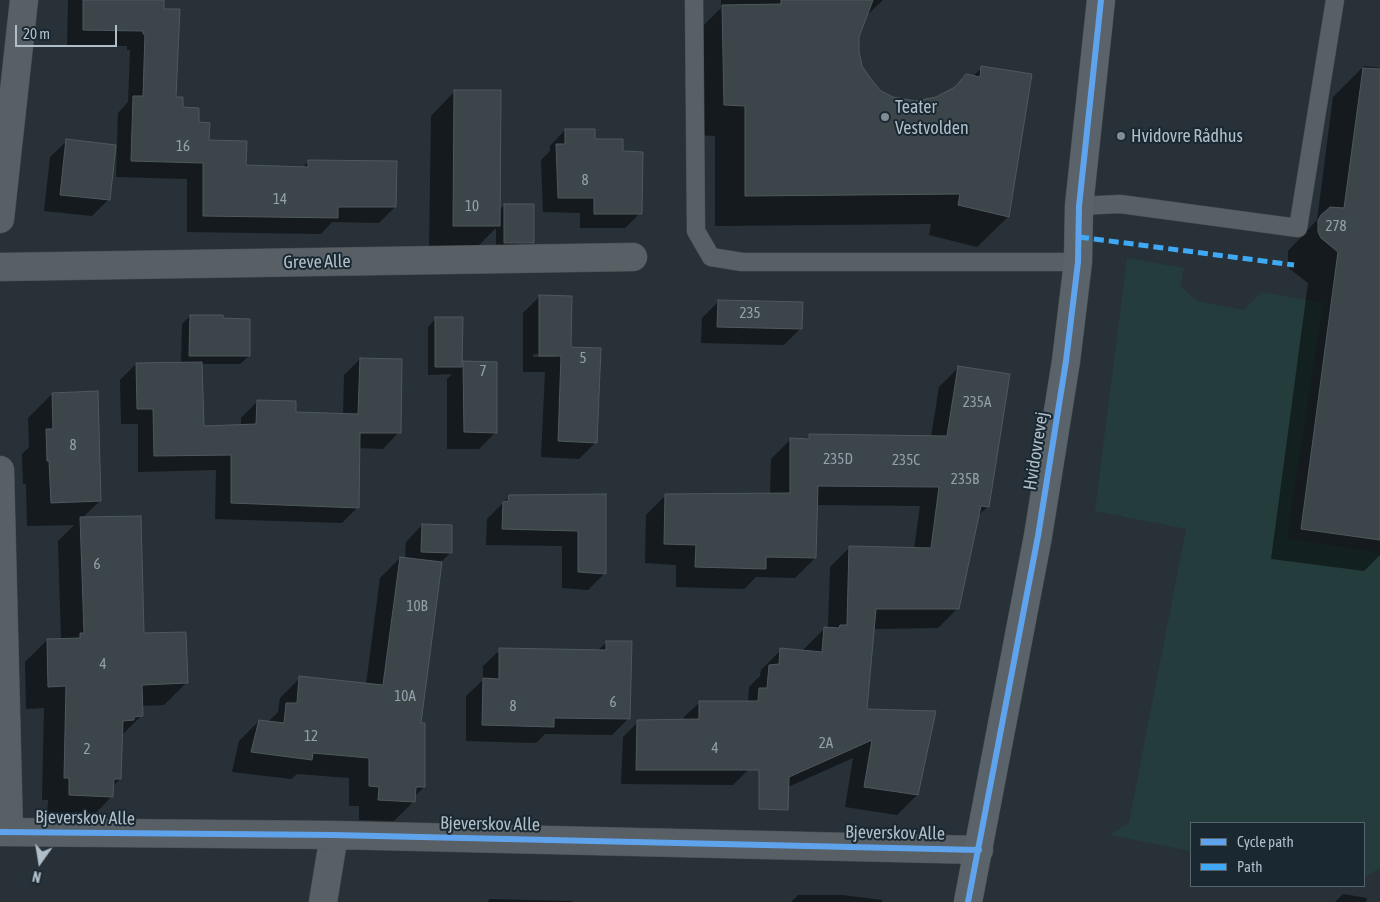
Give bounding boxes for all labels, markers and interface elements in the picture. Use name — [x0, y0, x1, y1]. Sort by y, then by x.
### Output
scale bar — [18, 15, 120, 47]
text: 20 m — [23, 25, 50, 42]
place label: Teater Vestvolden — [895, 96, 969, 138]
marker: Teater Vestvolden — [879, 111, 891, 123]
place label: Hvidovre Rådhus — [1131, 125, 1243, 147]
marker: Hvidovre Rådhus — [1115, 130, 1127, 142]
house number: 16 — [176, 137, 190, 155]
house number: 8 — [581, 171, 589, 189]
house number: 14 — [273, 190, 287, 208]
house number: 10 — [465, 197, 479, 215]
house number: 278 — [1325, 217, 1347, 235]
street label: Greve Alle — [283, 251, 351, 273]
house number: 235 — [739, 304, 761, 322]
house number: 5 — [579, 349, 587, 367]
house number: 7 — [479, 362, 487, 380]
house number: 235A — [963, 393, 991, 411]
street label: Hvidovrevej — [1019, 410, 1053, 492]
house number: 8 — [69, 436, 77, 454]
house number: 235D — [823, 450, 853, 468]
house number: 235C — [892, 451, 920, 469]
house number: 235B — [951, 470, 979, 488]
house number: 6 — [93, 555, 101, 573]
house number: 10B — [406, 597, 428, 615]
house number: 4 — [99, 655, 107, 673]
house number: 10A — [394, 687, 416, 705]
house number: 6 — [609, 693, 617, 711]
house number: 8 — [509, 697, 517, 715]
house number: 12 — [304, 727, 318, 745]
house number: 2A — [819, 734, 833, 752]
house number: 4 — [711, 739, 719, 757]
house number: 2 — [83, 740, 91, 758]
street label: Bjeverskov Alle — [35, 806, 135, 830]
street label: Bjeverskov Alle — [440, 812, 540, 836]
street label: Bjeverskov Alle — [845, 821, 945, 845]
legend — [1190, 822, 1365, 887]
text: Cycle path — [1237, 833, 1294, 850]
north arrow — [15, 837, 65, 887]
text: Path — [1237, 858, 1263, 875]
text: N — [31, 868, 42, 885]

